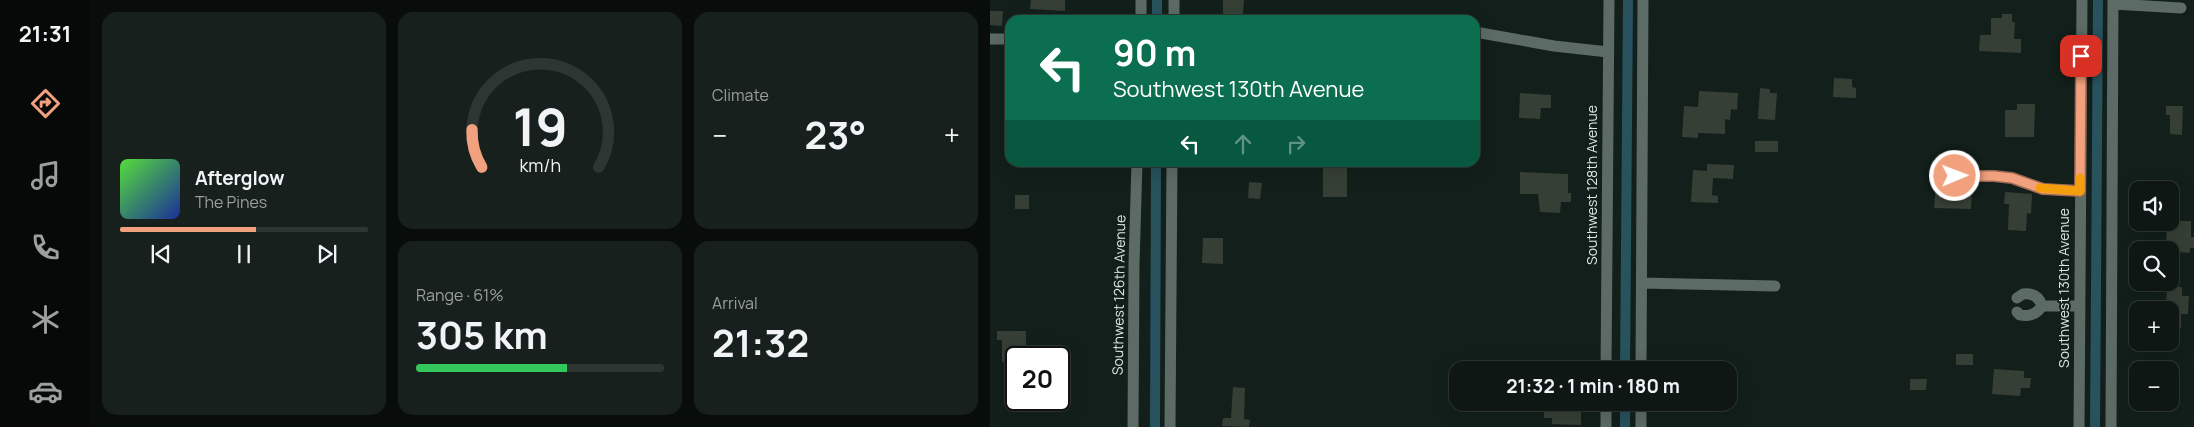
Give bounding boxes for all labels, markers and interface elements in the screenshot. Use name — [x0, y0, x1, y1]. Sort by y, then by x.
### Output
text: 21:31 — [19, 19, 71, 49]
text: 90 m — [1113, 29, 1196, 77]
icon: left — [1030, 35, 1095, 100]
pin — [2060, 35, 2102, 77]
icon: arrive — [2067, 42, 2095, 70]
text: Southwest 130th Avenue — [1113, 74, 1364, 104]
text: Climate — [712, 84, 769, 106]
icon: directions — [28, 86, 63, 121]
text: 19 — [512, 91, 568, 162]
street label: Southwest 128th Avenue — [1582, 105, 1601, 265]
text: 23° — [805, 108, 866, 160]
text: − — [712, 116, 727, 154]
text: + — [944, 116, 960, 154]
icon: left — [1176, 130, 1204, 158]
icon: ahead — [1229, 130, 1257, 158]
icon: right — [1282, 130, 1310, 158]
position arrow — [1928, 149, 1980, 201]
text: km/h — [519, 153, 561, 177]
icon: music — [28, 158, 63, 193]
text: Afterglow — [195, 165, 284, 191]
map controls — [2129, 181, 2179, 411]
button: sound — [2129, 181, 2179, 231]
text: The Pines — [195, 191, 267, 213]
street label: Southwest 130th Avenue — [2054, 208, 2073, 368]
street label: Southwest 126th Avenue — [1108, 215, 1129, 375]
icon: phone — [28, 230, 63, 265]
icon: previous — [147, 240, 175, 268]
icon: pause — [230, 240, 258, 268]
icon: next — [313, 240, 341, 268]
button: search — [2129, 241, 2179, 291]
text: Range · 61% — [416, 284, 504, 306]
text: Arrival — [712, 292, 758, 314]
button: + — [2129, 301, 2179, 351]
icon: climate — [28, 302, 63, 337]
text: 305 km — [416, 308, 548, 360]
text: 21:32 — [712, 316, 809, 368]
speed limit sign: 20 — [1005, 346, 1070, 411]
button: − — [2129, 361, 2179, 411]
text: 21:32 · 1 min · 180 m — [1506, 373, 1680, 399]
icon: car — [28, 374, 63, 409]

